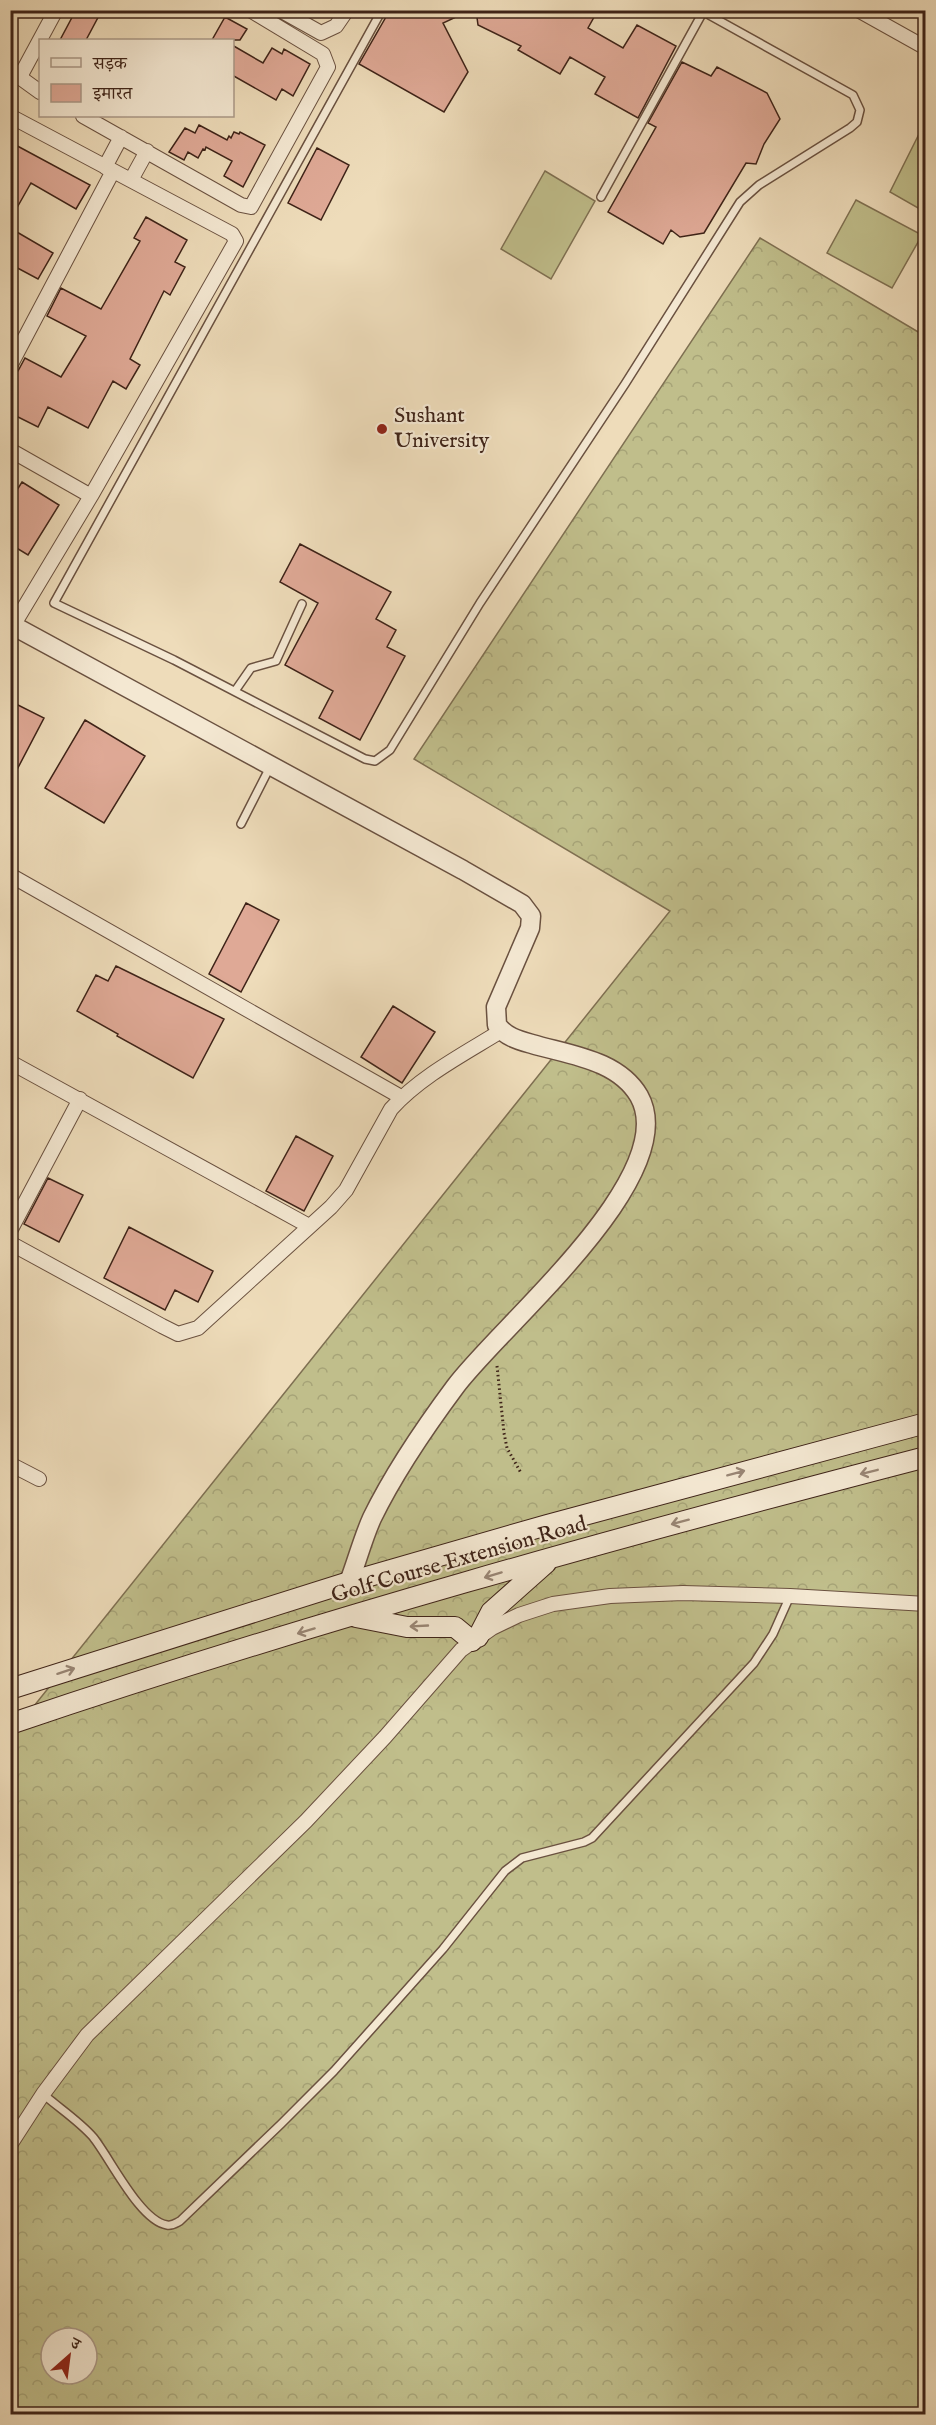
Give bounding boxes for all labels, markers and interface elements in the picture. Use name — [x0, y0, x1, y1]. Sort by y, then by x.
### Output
legend — [39, 39, 234, 117]
text: सड़क — [92, 53, 128, 76]
text: इमारत — [92, 83, 133, 106]
place label: Sushant University — [394, 402, 489, 455]
marker: Sushant University — [375, 422, 389, 436]
one-way arrow — [727, 1467, 746, 1479]
one-way arrow — [860, 1467, 879, 1478]
street label: Golf Course Extension Road — [328, 1510, 590, 1610]
one-way arrow — [671, 1517, 690, 1528]
one-way arrow — [484, 1570, 503, 1581]
one-way arrow — [410, 1621, 430, 1632]
one-way arrow — [297, 1626, 316, 1637]
one-way arrow — [56, 1665, 75, 1676]
north arrow — [39, 2326, 99, 2386]
text: उ — [66, 2333, 85, 2356]

